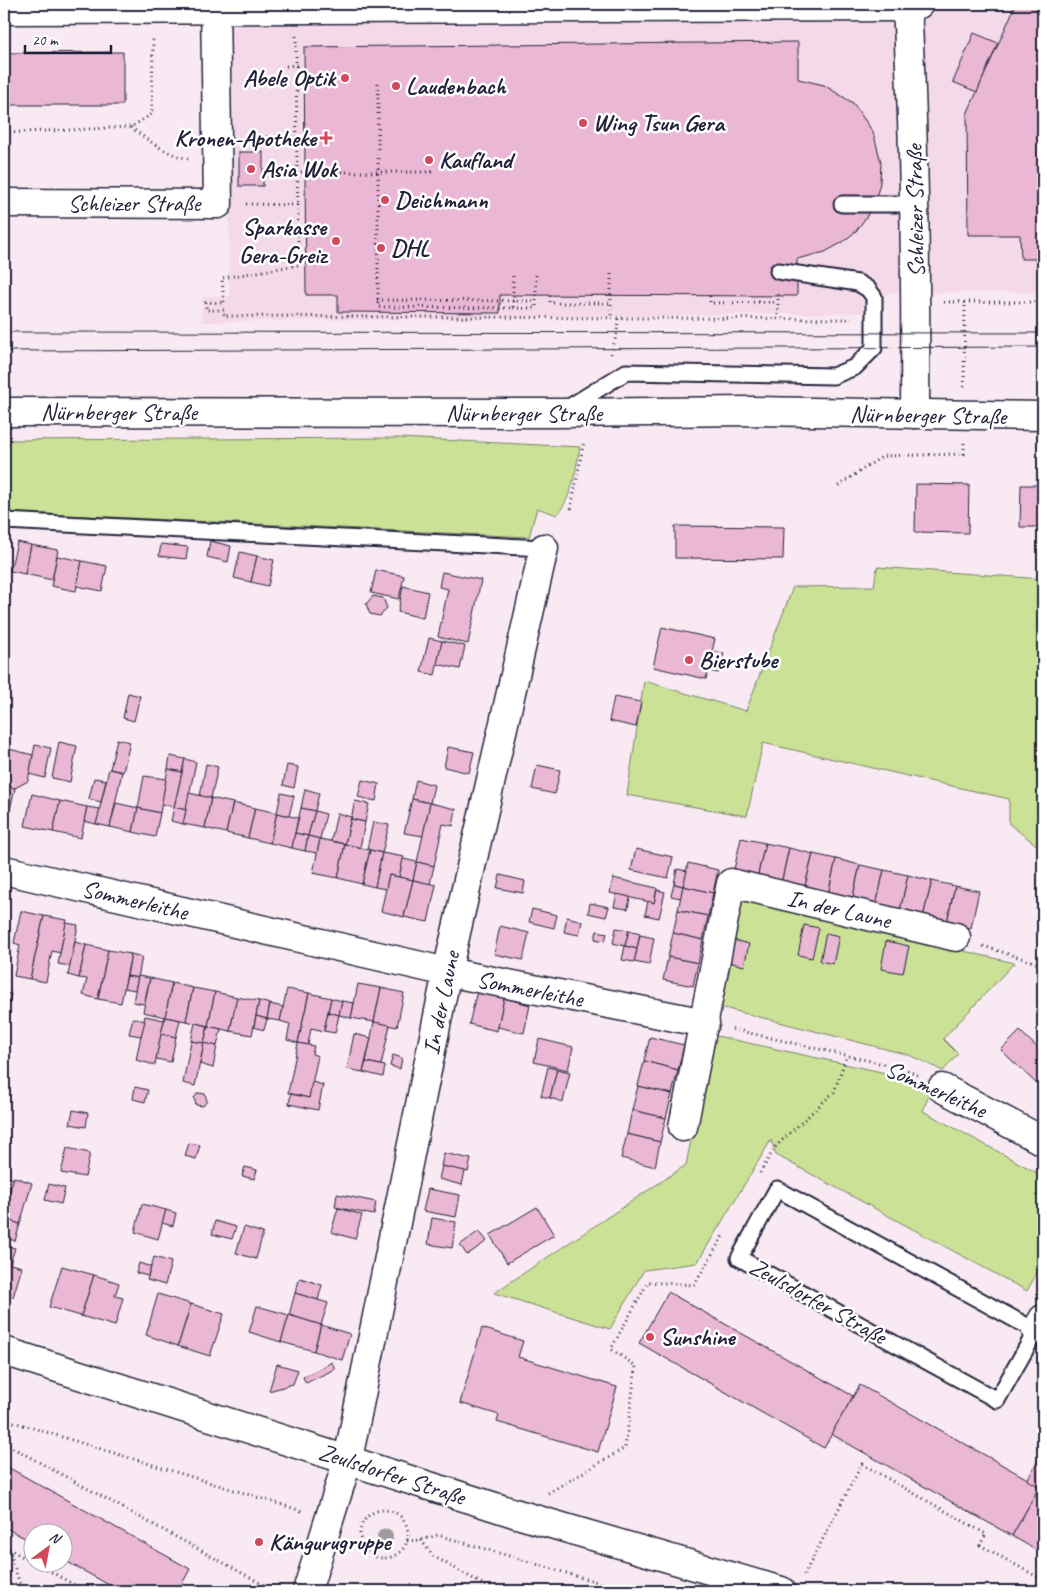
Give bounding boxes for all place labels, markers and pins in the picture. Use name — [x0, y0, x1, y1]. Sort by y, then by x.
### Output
place label: Abele Optik — [243, 63, 337, 93]
place label: Laudenbach — [406, 71, 507, 101]
marker: Abele Optik — [339, 72, 351, 84]
marker: Laudenbach — [390, 80, 402, 92]
place label: Wing Tsun Gera — [593, 108, 726, 138]
marker: Wing Tsun Gera — [577, 117, 589, 129]
place label: Kronen-Apotheke — [175, 123, 318, 153]
marker: Kronen-Apotheke — [320, 132, 332, 144]
place label: Kaufland — [439, 145, 516, 175]
place label: Asia Wok — [261, 154, 339, 184]
marker: Kaufland — [423, 154, 435, 166]
marker: Asia Wok — [245, 163, 257, 175]
place label: Deichmann — [395, 185, 489, 215]
marker: Deichmann — [379, 194, 391, 206]
place label: Sparkasse Gera-Greiz — [239, 212, 328, 270]
place label: DHL — [391, 233, 431, 263]
marker: Sparkasse Gera-Greiz — [330, 235, 342, 247]
marker: DHL — [375, 242, 387, 254]
place label: Bierstube — [699, 645, 779, 675]
marker: Bierstube — [683, 654, 695, 666]
place label: Sunshine — [660, 1322, 737, 1352]
marker: Sunshine — [644, 1331, 656, 1343]
place label: Kängurugruppe — [269, 1527, 392, 1557]
marker: Kängurugruppe — [253, 1536, 265, 1548]

